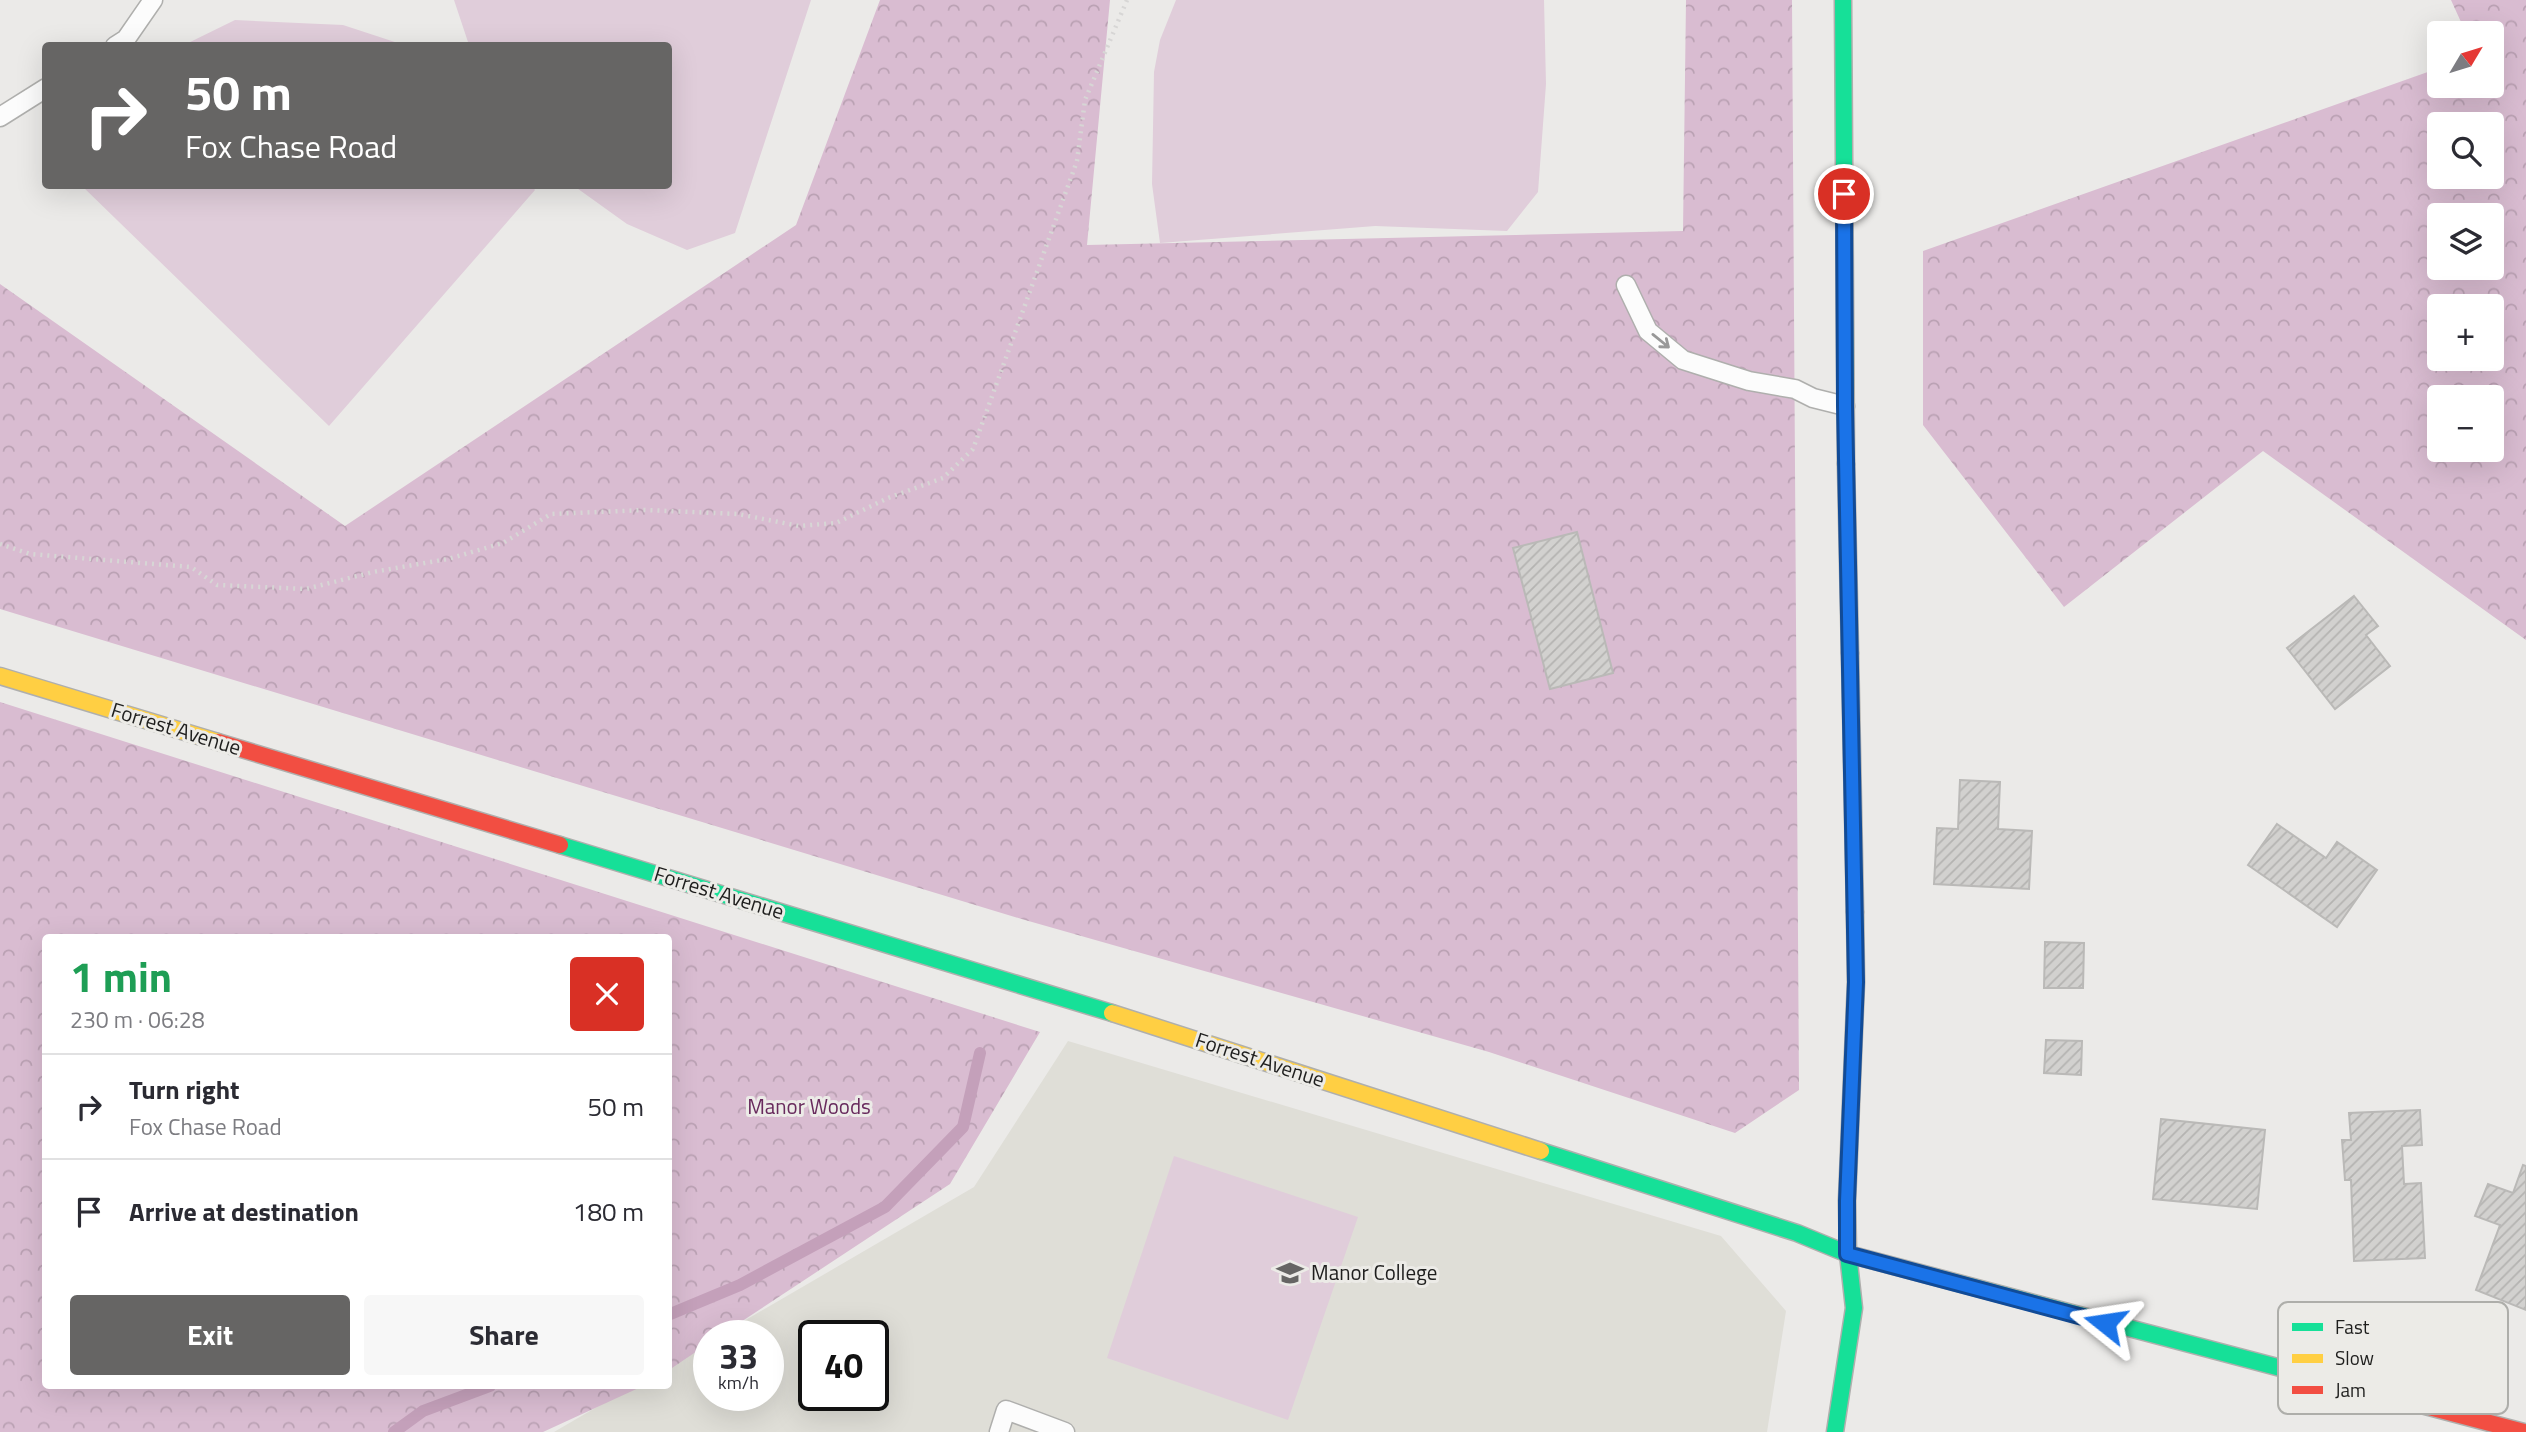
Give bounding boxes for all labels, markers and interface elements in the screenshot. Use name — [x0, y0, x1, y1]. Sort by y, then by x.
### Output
north arrow — [2427, 21, 2504, 98]
map controls — [2427, 21, 2504, 462]
text: 50 m — [185, 54, 292, 129]
icon: right — [70, 70, 161, 161]
button: search — [2427, 112, 2504, 189]
text: Fox Chase Road — [185, 122, 397, 170]
pin — [1814, 164, 1874, 224]
icon: arrive — [1825, 175, 1863, 213]
button: layers — [2427, 203, 2504, 280]
button: + — [2427, 294, 2504, 371]
one-way arrow — [1652, 334, 1670, 349]
button: − — [2427, 385, 2504, 462]
street label: Forrest Avenue — [107, 693, 245, 763]
street label: Forrest Avenue — [650, 857, 788, 927]
text: 1 min — [70, 944, 172, 1008]
button: close — [570, 957, 644, 1031]
text: 230 m · 06:28 — [70, 1002, 205, 1037]
street label: Forrest Avenue — [1192, 1023, 1329, 1095]
text: Turn right — [129, 1070, 240, 1109]
text: 50 m — [587, 1087, 644, 1126]
icon: right — [70, 1088, 108, 1126]
park label: Manor Woods — [747, 1090, 871, 1122]
text: Fox Chase Road — [129, 1109, 282, 1144]
text: Arrive at destination — [129, 1192, 359, 1231]
text: 180 m — [573, 1192, 644, 1231]
icon: arrive — [70, 1193, 108, 1231]
place label: Manor College — [1311, 1256, 1437, 1288]
school or university icon: Manor College — [1275, 1258, 1305, 1288]
position arrow — [2068, 1286, 2142, 1360]
button: Exit — [70, 1295, 350, 1375]
button: Share — [364, 1295, 644, 1375]
legend — [2278, 1302, 2508, 1414]
text: Fast — [2335, 1312, 2370, 1341]
speed limit sign: 40 — [798, 1320, 889, 1411]
text: 33 — [719, 1329, 758, 1383]
text: Slow — [2335, 1343, 2374, 1372]
text: km/h — [718, 1369, 759, 1396]
text: Jam — [2335, 1375, 2366, 1404]

